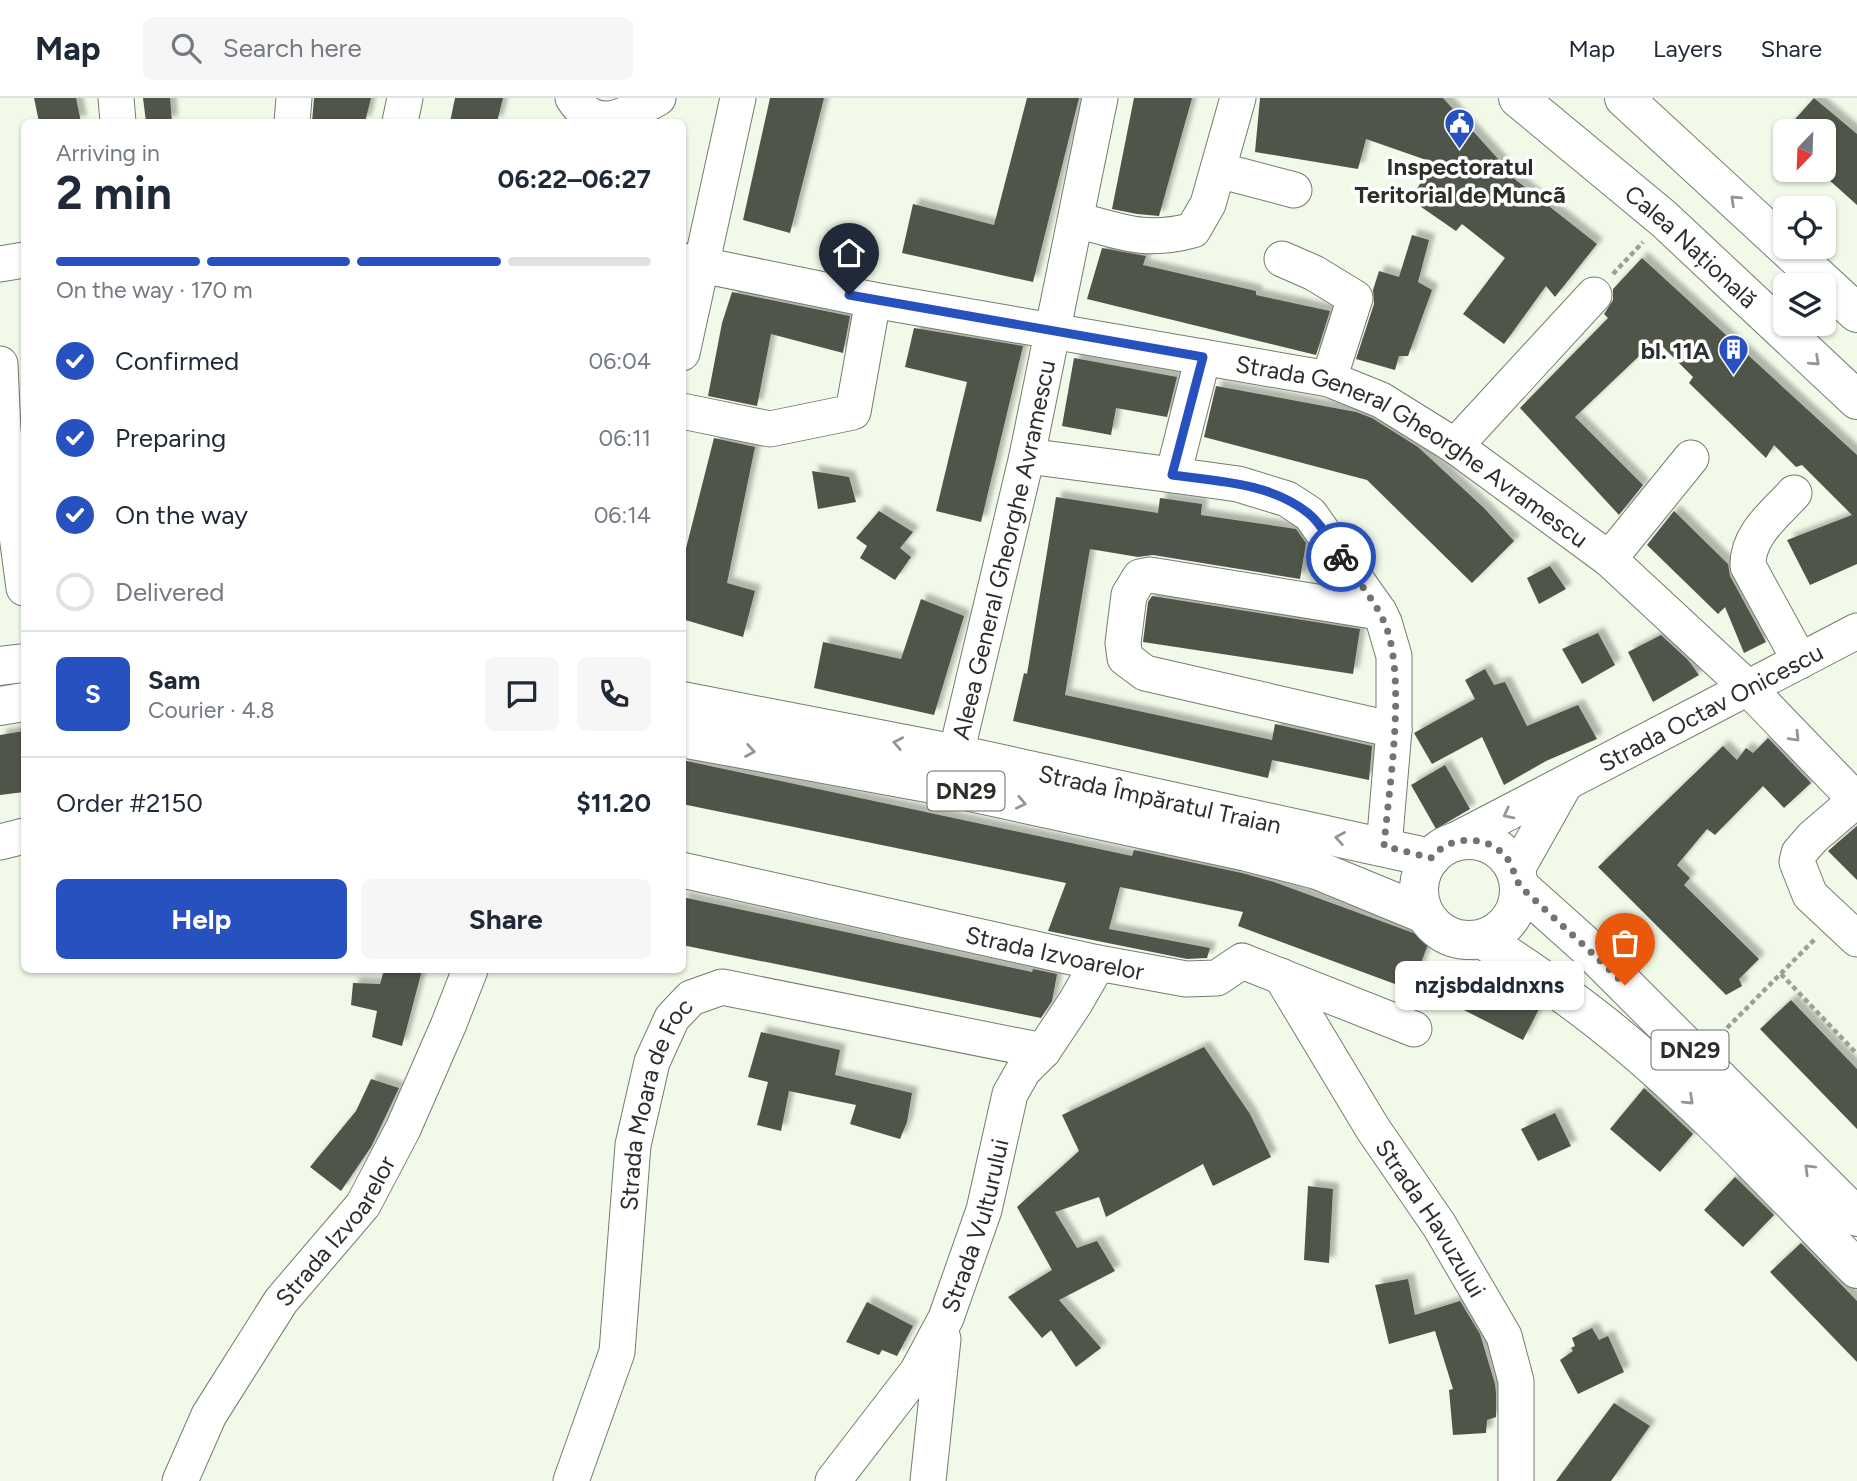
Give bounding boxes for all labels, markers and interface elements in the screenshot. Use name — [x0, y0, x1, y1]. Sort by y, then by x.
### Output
search box — [143, 17, 633, 80]
text: Map — [35, 29, 101, 68]
icon: search — [167, 29, 205, 67]
text: Search here — [223, 32, 362, 64]
text: Map — [1568, 34, 1615, 63]
text: Layers — [1653, 34, 1722, 63]
text: Share — [1760, 34, 1822, 63]
public building icon: Inspectoratul Teritorial de Muncã — [1443, 107, 1477, 151]
north arrow — [1773, 119, 1836, 182]
map controls — [1773, 119, 1836, 336]
text: Arriving in — [56, 139, 160, 167]
place label: Inspectoratul Teritorial de Muncã — [1354, 152, 1566, 209]
text: 06:22–06:27 — [498, 163, 651, 195]
text: 2 min — [56, 165, 172, 221]
street label: Calea Națională — [1619, 178, 1763, 314]
one-way arrow — [1730, 196, 1743, 209]
button: locate — [1773, 196, 1836, 259]
pin — [819, 223, 879, 295]
icon: home — [830, 234, 868, 272]
button: layers — [1773, 273, 1836, 336]
text: On the way · 170 m — [56, 276, 253, 304]
building icon: bl. 11A — [1716, 333, 1750, 377]
place label: bl. 11A — [1641, 336, 1710, 365]
icon: check — [56, 342, 94, 380]
text: Confirmed — [115, 345, 239, 377]
text: 06:04 — [588, 347, 651, 375]
street label: Strada General Gheorghe Avramescu — [1234, 349, 1594, 553]
one-way arrow — [1807, 352, 1820, 365]
street label: Aleea General Gheorghe Avramescu — [946, 357, 1061, 742]
icon: check — [56, 419, 94, 457]
text: Preparing — [115, 422, 226, 454]
text: 06:11 — [598, 424, 651, 452]
icon: check — [56, 496, 94, 534]
text: On the way — [115, 499, 248, 531]
text: 06:14 — [594, 501, 651, 529]
courier — [1306, 522, 1376, 592]
icon: bike — [1322, 538, 1360, 576]
text: Delivered — [115, 576, 224, 608]
street label: Strada Octav Onicescu — [1594, 637, 1828, 778]
button: chat — [485, 657, 559, 731]
button: phone — [577, 657, 651, 731]
text: Sam — [148, 664, 200, 696]
text: S — [85, 678, 101, 710]
text: Courier · 4.8 — [148, 696, 275, 724]
one-way arrow — [1787, 729, 1800, 742]
one-way arrow — [892, 736, 904, 751]
one-way arrow — [744, 742, 756, 757]
street label: Strada Împăratul Traian — [1036, 758, 1284, 839]
road number: DN29 — [928, 772, 1004, 810]
text: Order #2150 — [56, 787, 203, 819]
text: $11.20 — [576, 787, 651, 819]
one-way arrow — [1015, 795, 1027, 809]
one-way arrow — [1503, 805, 1515, 819]
one-way arrow — [1334, 831, 1346, 846]
button: Help — [56, 879, 347, 959]
button: Share — [361, 879, 651, 959]
pin — [1595, 913, 1655, 985]
street label: Strada Izvoarelor — [963, 919, 1146, 986]
icon: bag — [1606, 924, 1644, 962]
callout: nzjsbdaldnxns — [1394, 960, 1583, 1010]
text: nzjsbdaldnxns — [1415, 971, 1564, 999]
street label: Strada Moara de Foc — [613, 991, 698, 1212]
road number: DN29 — [1652, 1030, 1728, 1070]
one-way arrow — [1681, 1092, 1694, 1105]
street label: Strada Havuzului — [1370, 1134, 1492, 1302]
street label: Strada Vulturului — [935, 1136, 1014, 1316]
street label: Strada Izvoarelor — [269, 1151, 401, 1312]
one-way arrow — [1804, 1164, 1817, 1177]

